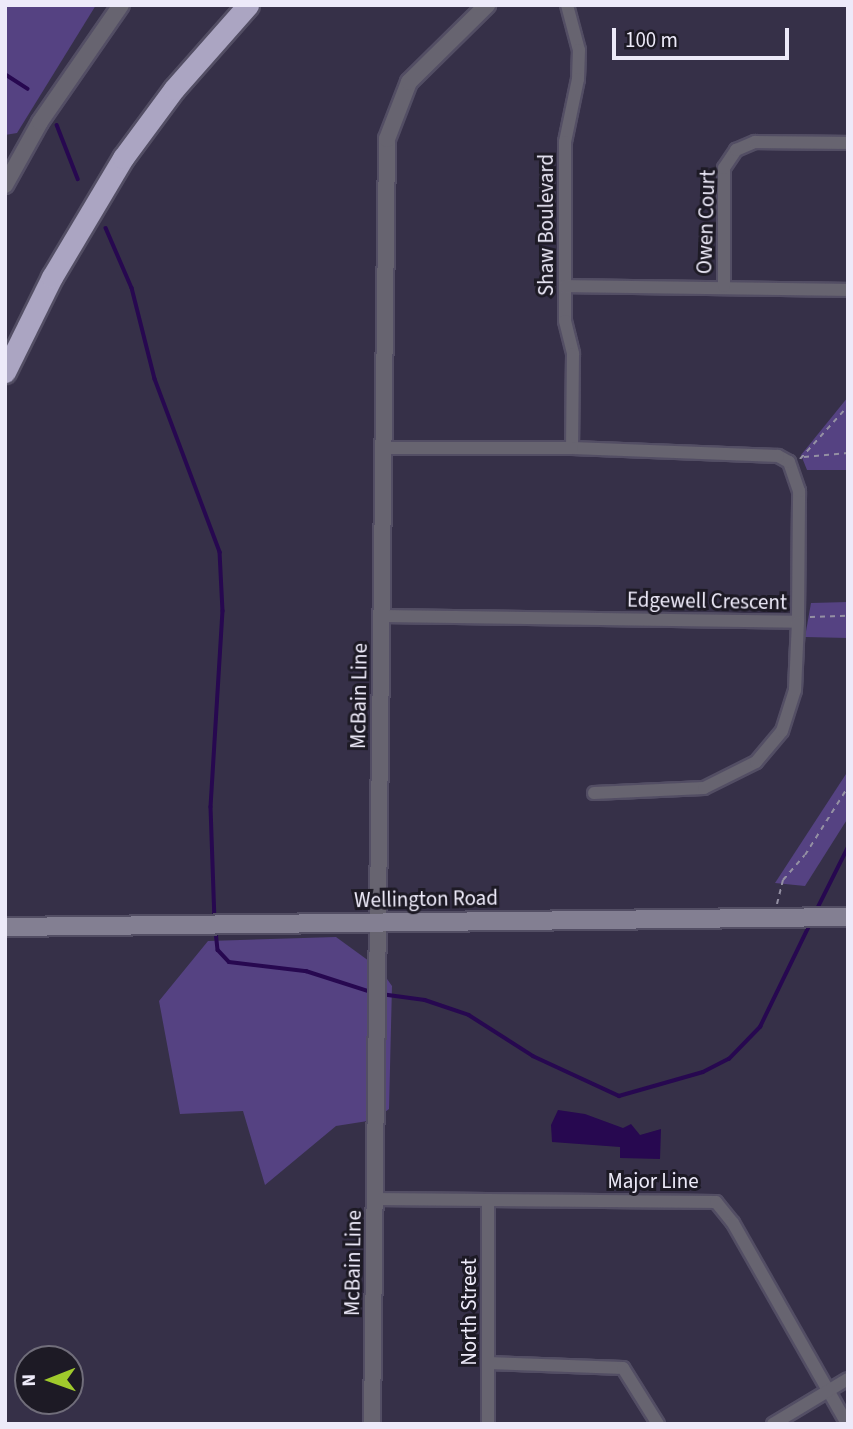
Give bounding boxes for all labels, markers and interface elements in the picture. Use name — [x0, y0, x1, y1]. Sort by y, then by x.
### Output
scale bar — [615, 14, 792, 58]
text: 100 m — [625, 25, 678, 55]
street label: Shaw Boulevard — [533, 154, 559, 296]
street label: Owen Court — [692, 169, 720, 275]
street label: Edgewell Crescent — [627, 587, 787, 615]
street label: McBain Line — [345, 643, 373, 749]
street label: Wellington Road — [354, 885, 498, 913]
street label: Major Line — [607, 1168, 699, 1194]
street label: McBain Line — [339, 1210, 367, 1316]
street label: North Street — [456, 1258, 482, 1366]
north arrow — [14, 1345, 84, 1415]
text: N — [16, 1374, 43, 1387]

